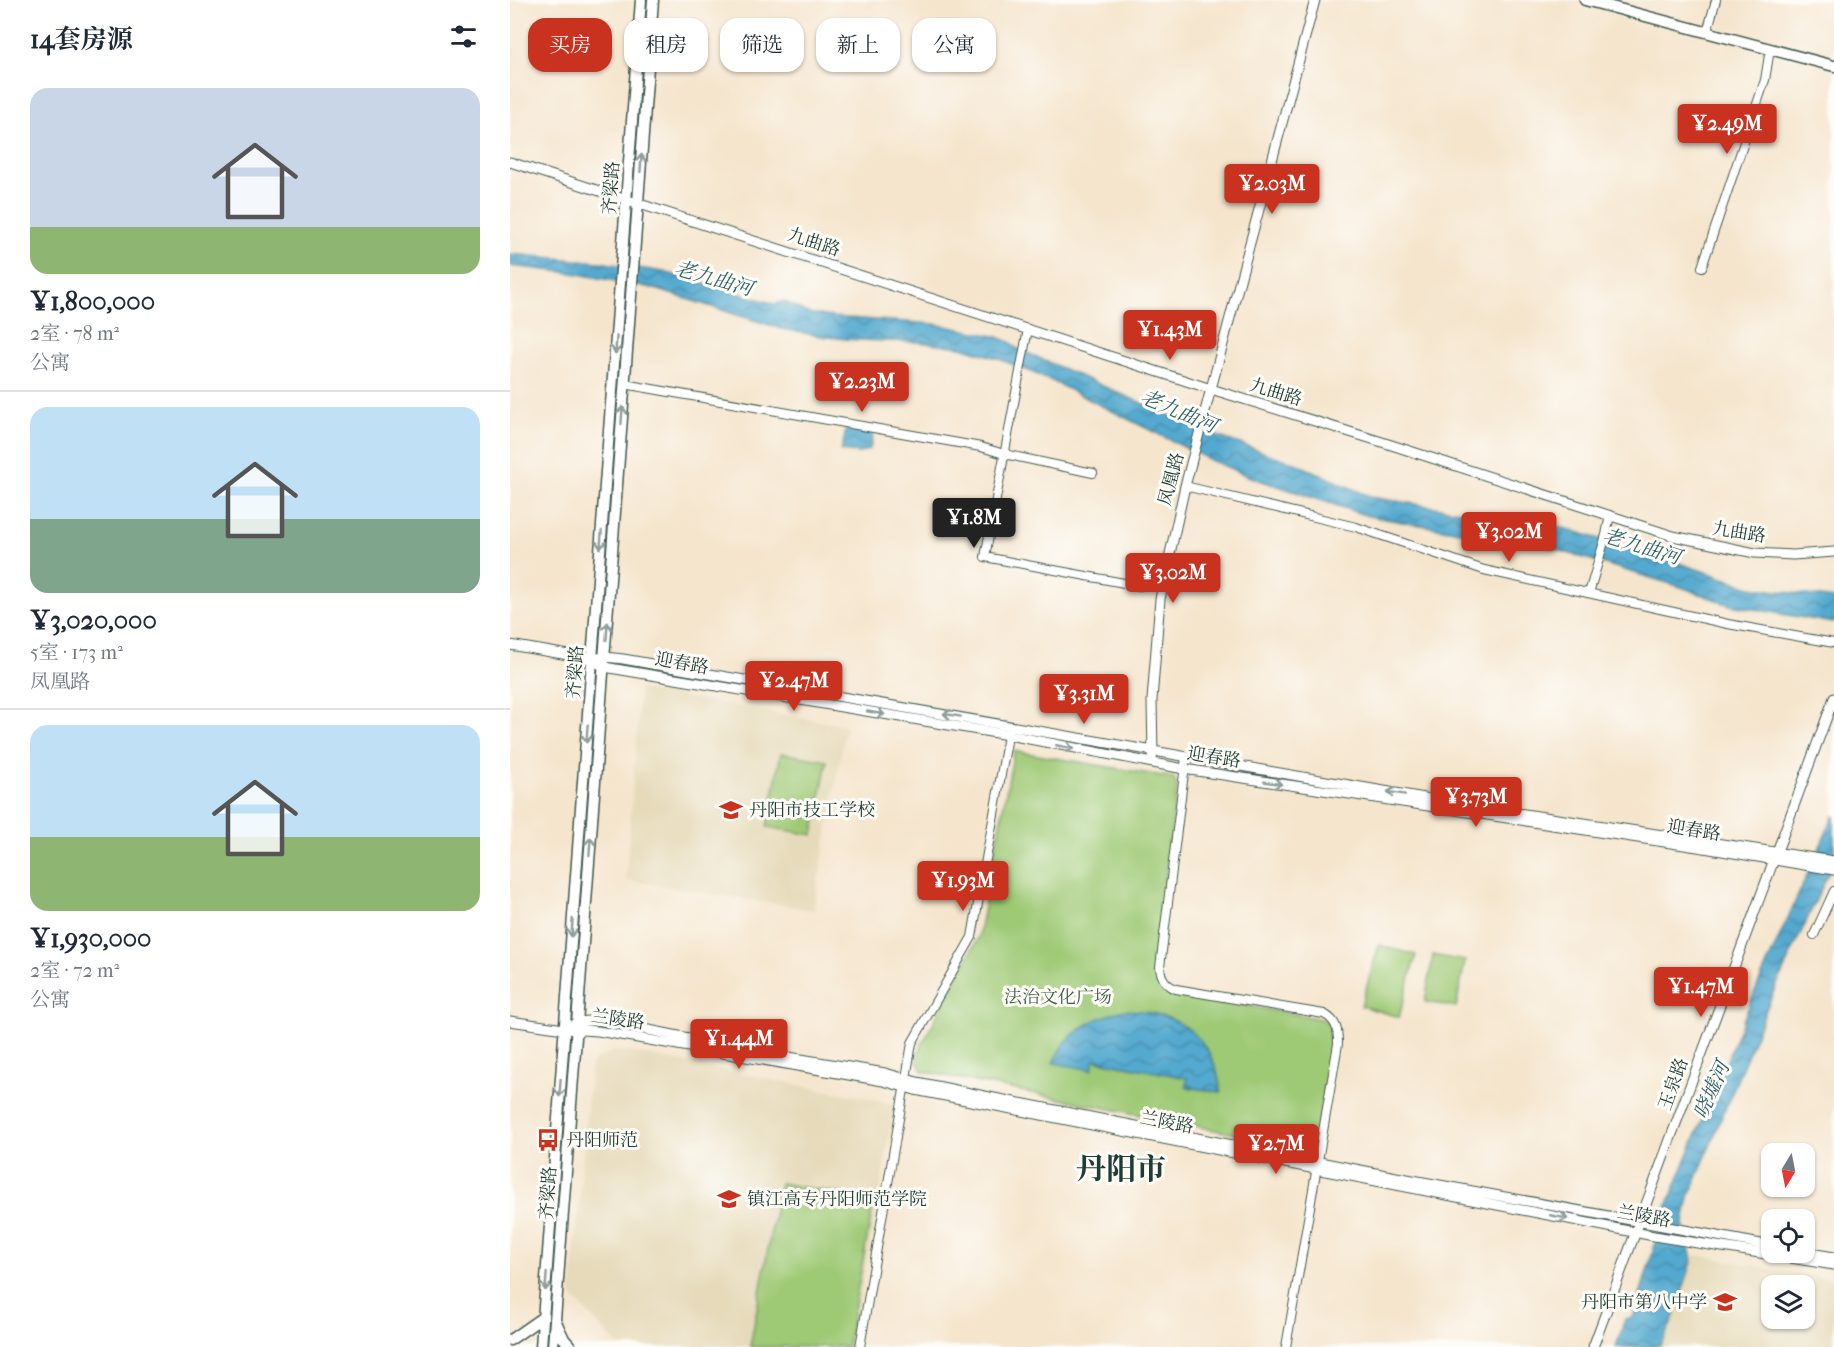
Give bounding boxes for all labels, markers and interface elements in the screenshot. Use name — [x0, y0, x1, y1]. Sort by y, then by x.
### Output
chip: 买房 — [528, 18, 612, 72]
chip: 租房 — [624, 18, 708, 72]
chip: 筛选 — [720, 18, 804, 72]
chip: 新上 — [816, 18, 900, 72]
chip: 公寓 — [912, 18, 996, 72]
icon: filters — [447, 20, 480, 53]
text: 14套房源 — [30, 24, 133, 55]
pin: ¥2.49M — [1678, 104, 1776, 155]
text: ¥2.49M — [1692, 112, 1762, 135]
icon: home — [201, 127, 309, 235]
one-way arrow — [635, 153, 646, 173]
street label: 齐梁路 — [599, 160, 624, 216]
pin: ¥2.03M — [1223, 164, 1321, 215]
text: ¥2.03M — [1238, 172, 1306, 195]
street label: 九曲路 — [785, 224, 843, 261]
water label: 老九曲河 — [672, 256, 758, 301]
text: ¥1,800,000 — [30, 286, 155, 317]
pin: ¥1.43M — [1121, 310, 1219, 361]
text: ¥1.43M — [1137, 318, 1203, 341]
text: 2室 · 78 m² — [30, 322, 119, 345]
one-way arrow — [610, 335, 621, 355]
text: 公寓 — [30, 351, 70, 374]
pin: ¥2.23M — [813, 362, 911, 413]
text: ¥2.23M — [829, 370, 895, 393]
street label: 九曲路 — [1247, 375, 1305, 410]
water label: 老九曲河 — [1137, 385, 1223, 439]
one-way arrow — [617, 406, 628, 426]
icon: home — [201, 446, 309, 554]
street label: 凤凰路 — [1154, 450, 1189, 508]
pin: ¥1.8M — [932, 498, 1016, 549]
text: ¥1.8M — [947, 506, 1001, 529]
pin: ¥3.02M — [1460, 512, 1558, 563]
street label: 九曲路 — [1711, 518, 1767, 547]
text: ¥3.02M — [1475, 520, 1543, 543]
water label: 老九曲河 — [1600, 524, 1686, 570]
one-way arrow — [596, 529, 607, 549]
pin: ¥3.02M — [1124, 553, 1222, 604]
text: ¥3.02M — [1139, 561, 1207, 584]
text: ¥3,020,000 — [30, 605, 157, 636]
one-way arrow — [602, 621, 613, 641]
text: 5室 · 173 m² — [30, 641, 123, 664]
street label: 齐梁路 — [563, 644, 588, 700]
street label: 迎春路 — [654, 648, 710, 679]
pin: ¥2.47M — [745, 661, 843, 712]
text: ¥2.47M — [759, 669, 829, 692]
text: 凤凰路 — [30, 670, 90, 693]
pin: ¥3.31M — [1035, 674, 1133, 725]
text: ¥3.31M — [1053, 682, 1115, 705]
one-way arrow — [866, 707, 885, 718]
one-way arrow — [943, 710, 963, 721]
one-way arrow — [581, 723, 592, 743]
one-way arrow — [1055, 742, 1075, 753]
street label: 迎春路 — [1186, 743, 1242, 772]
icon: home — [201, 764, 309, 872]
pin: ¥3.73M — [1427, 777, 1525, 828]
one-way arrow — [1263, 778, 1282, 789]
text: ¥3.73M — [1445, 785, 1507, 808]
one-way arrow — [1386, 787, 1406, 798]
school or university icon: 丹阳市技工学校 — [718, 797, 744, 823]
place label: 丹阳市技工学校 — [749, 800, 875, 821]
street label: 迎春路 — [1666, 816, 1722, 845]
one-way arrow — [585, 837, 596, 857]
pin: ¥1.93M — [914, 861, 1012, 912]
text: ¥1.93M — [931, 869, 995, 892]
one-way arrow — [566, 918, 577, 938]
text: ¥1,930,000 — [30, 923, 151, 954]
text: 2室 · 72 m² — [30, 959, 119, 982]
pin: ¥1.47M — [1652, 967, 1750, 1018]
text: ¥1.47M — [1668, 975, 1734, 998]
park label: 法治文化广场 — [1004, 987, 1112, 1008]
text: 公寓 — [30, 988, 70, 1011]
street label: 兰陵路 — [590, 1005, 646, 1034]
pin: ¥1.44M — [690, 1019, 788, 1070]
text: ¥1.44M — [704, 1027, 774, 1050]
street label: 玉泉路 — [1654, 1055, 1693, 1113]
water label: 哓墟河 — [1689, 1055, 1735, 1122]
one-way arrow — [554, 1077, 565, 1097]
street label: 兰陵路 — [1138, 1107, 1195, 1138]
pin: ¥2.7M — [1234, 1124, 1318, 1175]
bus stop icon: 丹阳师范 — [535, 1127, 561, 1153]
place label: 丹阳师范 — [566, 1130, 638, 1151]
text: ¥2.7M — [1248, 1132, 1304, 1155]
north arrow — [1761, 1143, 1815, 1197]
map controls — [1761, 1143, 1815, 1329]
district label: 丹阳市 — [1076, 1152, 1166, 1187]
street label: 齐梁路 — [536, 1165, 561, 1221]
school or university icon: 镇江高专丹阳师范学院 — [716, 1186, 742, 1212]
place label: 镇江高专丹阳师范学院 — [747, 1189, 927, 1210]
street label: 兰陵路 — [1616, 1201, 1672, 1232]
button: locate — [1761, 1209, 1815, 1263]
one-way arrow — [1549, 1212, 1568, 1223]
one-way arrow — [540, 1272, 551, 1292]
button: layers — [1761, 1275, 1815, 1329]
school or university icon: 丹阳市第八中学 — [1712, 1289, 1738, 1315]
place label: 丹阳市第八中学 — [1581, 1292, 1707, 1313]

